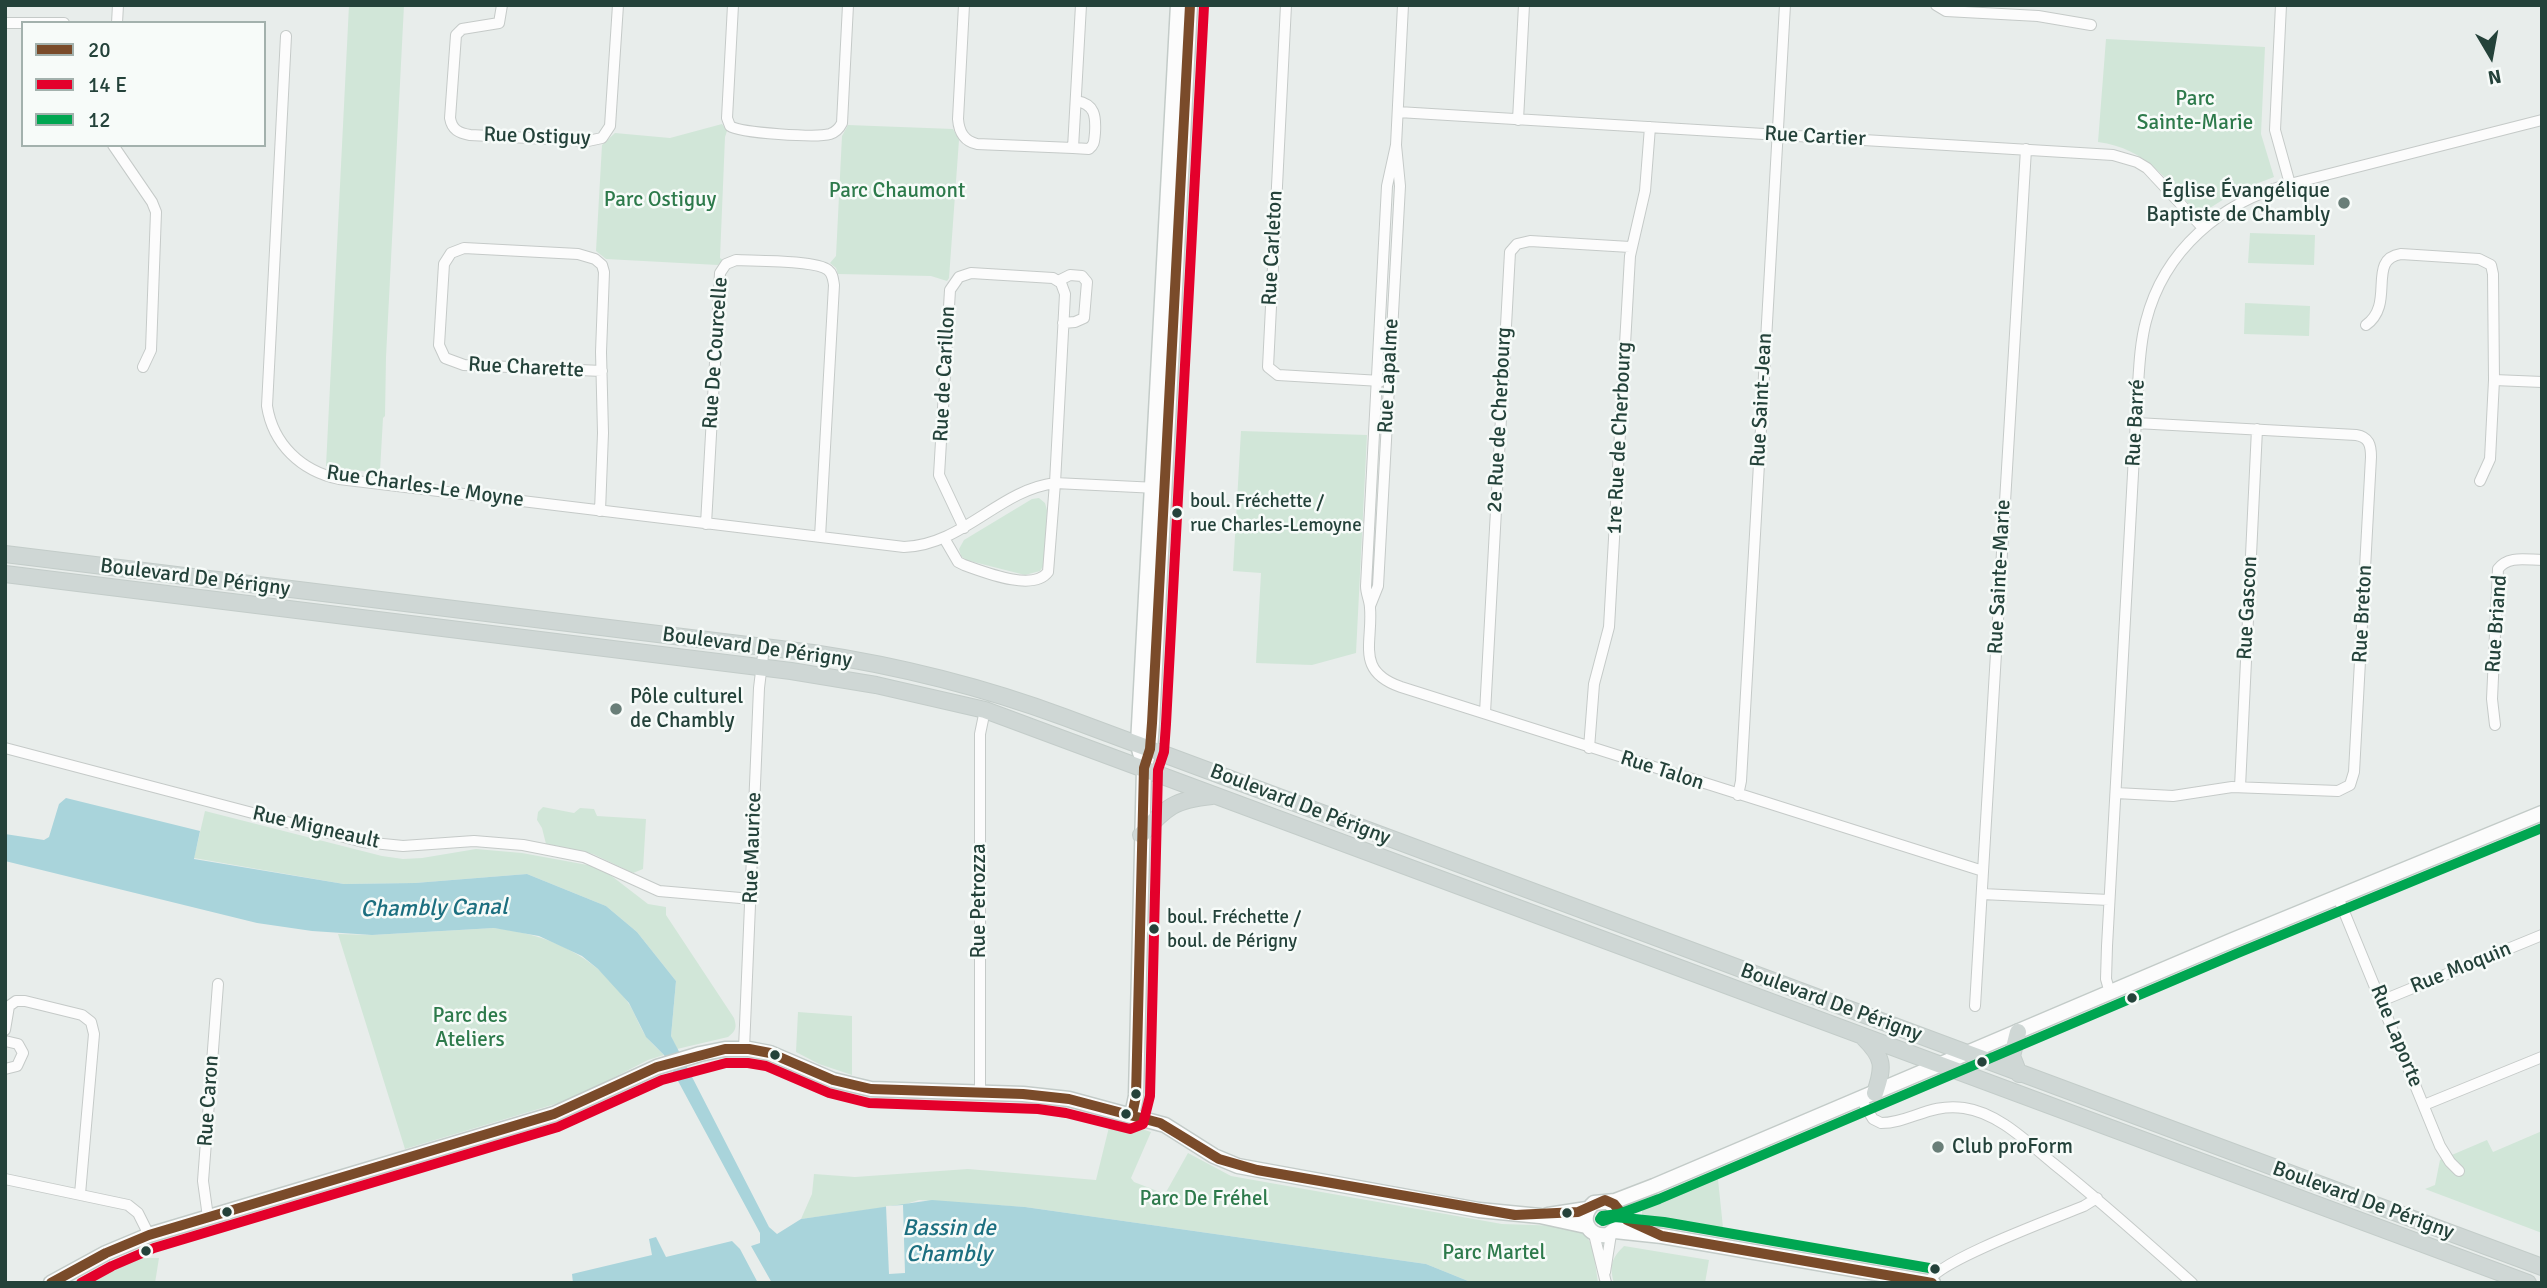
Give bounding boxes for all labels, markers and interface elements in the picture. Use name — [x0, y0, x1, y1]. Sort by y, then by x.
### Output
legend — [21, 21, 266, 147]
north arrow — [2456, 21, 2526, 91]
text: 20 — [88, 37, 111, 63]
text: N — [2486, 64, 2503, 90]
text: 14 E — [88, 72, 127, 98]
park label: Parc Sainte-Marie — [2137, 86, 2253, 136]
text: 12 — [88, 107, 111, 133]
street label: Rue Cartier — [1764, 122, 1866, 152]
street label: Rue Ostiguy — [483, 123, 591, 151]
park label: Parc Chaumont — [829, 178, 965, 204]
place label: Église Évangélique Baptiste de Chambly — [2146, 178, 2330, 228]
park label: Parc Ostiguy — [604, 187, 716, 213]
street label: Rue Carleton — [1257, 190, 1289, 306]
marker: Église Évangélique Baptiste de Chambly — [2336, 195, 2352, 211]
street label: Rue De Courcelle — [698, 276, 734, 430]
street label: Rue de Carillon — [929, 305, 961, 443]
street label: Rue Lapalme — [1373, 318, 1405, 434]
street label: 2e Rue de Cherbourg — [1483, 327, 1517, 513]
street label: Rue Saint-Jean — [1746, 332, 1778, 468]
street label: 1re Rue de Cherbourg — [1602, 341, 1638, 535]
street label: Rue Charette — [467, 352, 585, 384]
street label: Rue Barré — [2121, 379, 2151, 467]
street label: Rue Charles-Le Moyne — [325, 461, 525, 513]
place label: boul. Fréchette / rue Charles-Lemoyne — [1190, 491, 1362, 535]
street label: Rue Sainte-Marie — [1983, 499, 2017, 655]
marker: boul. Fréchette / rue Charles-Lemoyne — [1170, 506, 1184, 520]
street label: Boulevard De Périgny — [99, 554, 291, 602]
street label: Rue Gascon — [2233, 555, 2263, 661]
street label: Rue Breton — [2348, 564, 2378, 664]
street label: Rue Briand — [2481, 574, 2513, 674]
street label: Boulevard De Périgny — [661, 622, 853, 674]
place label: Pôle culturel de Chambly — [630, 684, 743, 734]
marker: Pôle culturel de Chambly — [608, 701, 624, 717]
street label: Rue Talon — [1617, 746, 1707, 796]
street label: Boulevard De Périgny — [1206, 759, 1394, 851]
street label: Rue Maurice — [738, 792, 768, 904]
street label: Rue Migneault — [250, 801, 382, 855]
street label: Rue Petrozza — [966, 843, 992, 959]
water label: Chambly Canal — [360, 894, 508, 924]
place label: boul. Fréchette / boul. de Périgny — [1167, 907, 1301, 951]
marker: boul. Fréchette / boul. de Périgny — [1147, 922, 1161, 936]
street label: Rue Moquin — [2407, 936, 2515, 1000]
street label: Boulevard De Périgny — [1737, 958, 1925, 1048]
street label: Rue Laporte — [2364, 981, 2428, 1091]
unlabelled marker — [2125, 991, 2139, 1005]
park label: Parc des Ateliers — [433, 1003, 507, 1053]
unlabelled marker — [768, 1048, 782, 1062]
street label: Rue Caron — [193, 1054, 225, 1148]
unlabelled marker — [1975, 1055, 1989, 1069]
unlabelled marker — [1129, 1087, 1143, 1101]
unlabelled marker — [1119, 1107, 1133, 1121]
place label: Club proForm — [1952, 1134, 2073, 1160]
marker: Club proForm — [1930, 1139, 1946, 1155]
street label: Boulevard De Périgny — [2269, 1156, 2457, 1246]
park label: Parc De Fréhel — [1139, 1186, 1269, 1212]
unlabelled marker — [220, 1205, 234, 1219]
unlabelled marker — [1560, 1206, 1574, 1220]
water label: Bassin de Chambly — [902, 1215, 996, 1269]
park label: Parc Martel — [1442, 1240, 1546, 1266]
unlabelled marker — [139, 1244, 153, 1258]
unlabelled marker — [1928, 1262, 1942, 1276]

